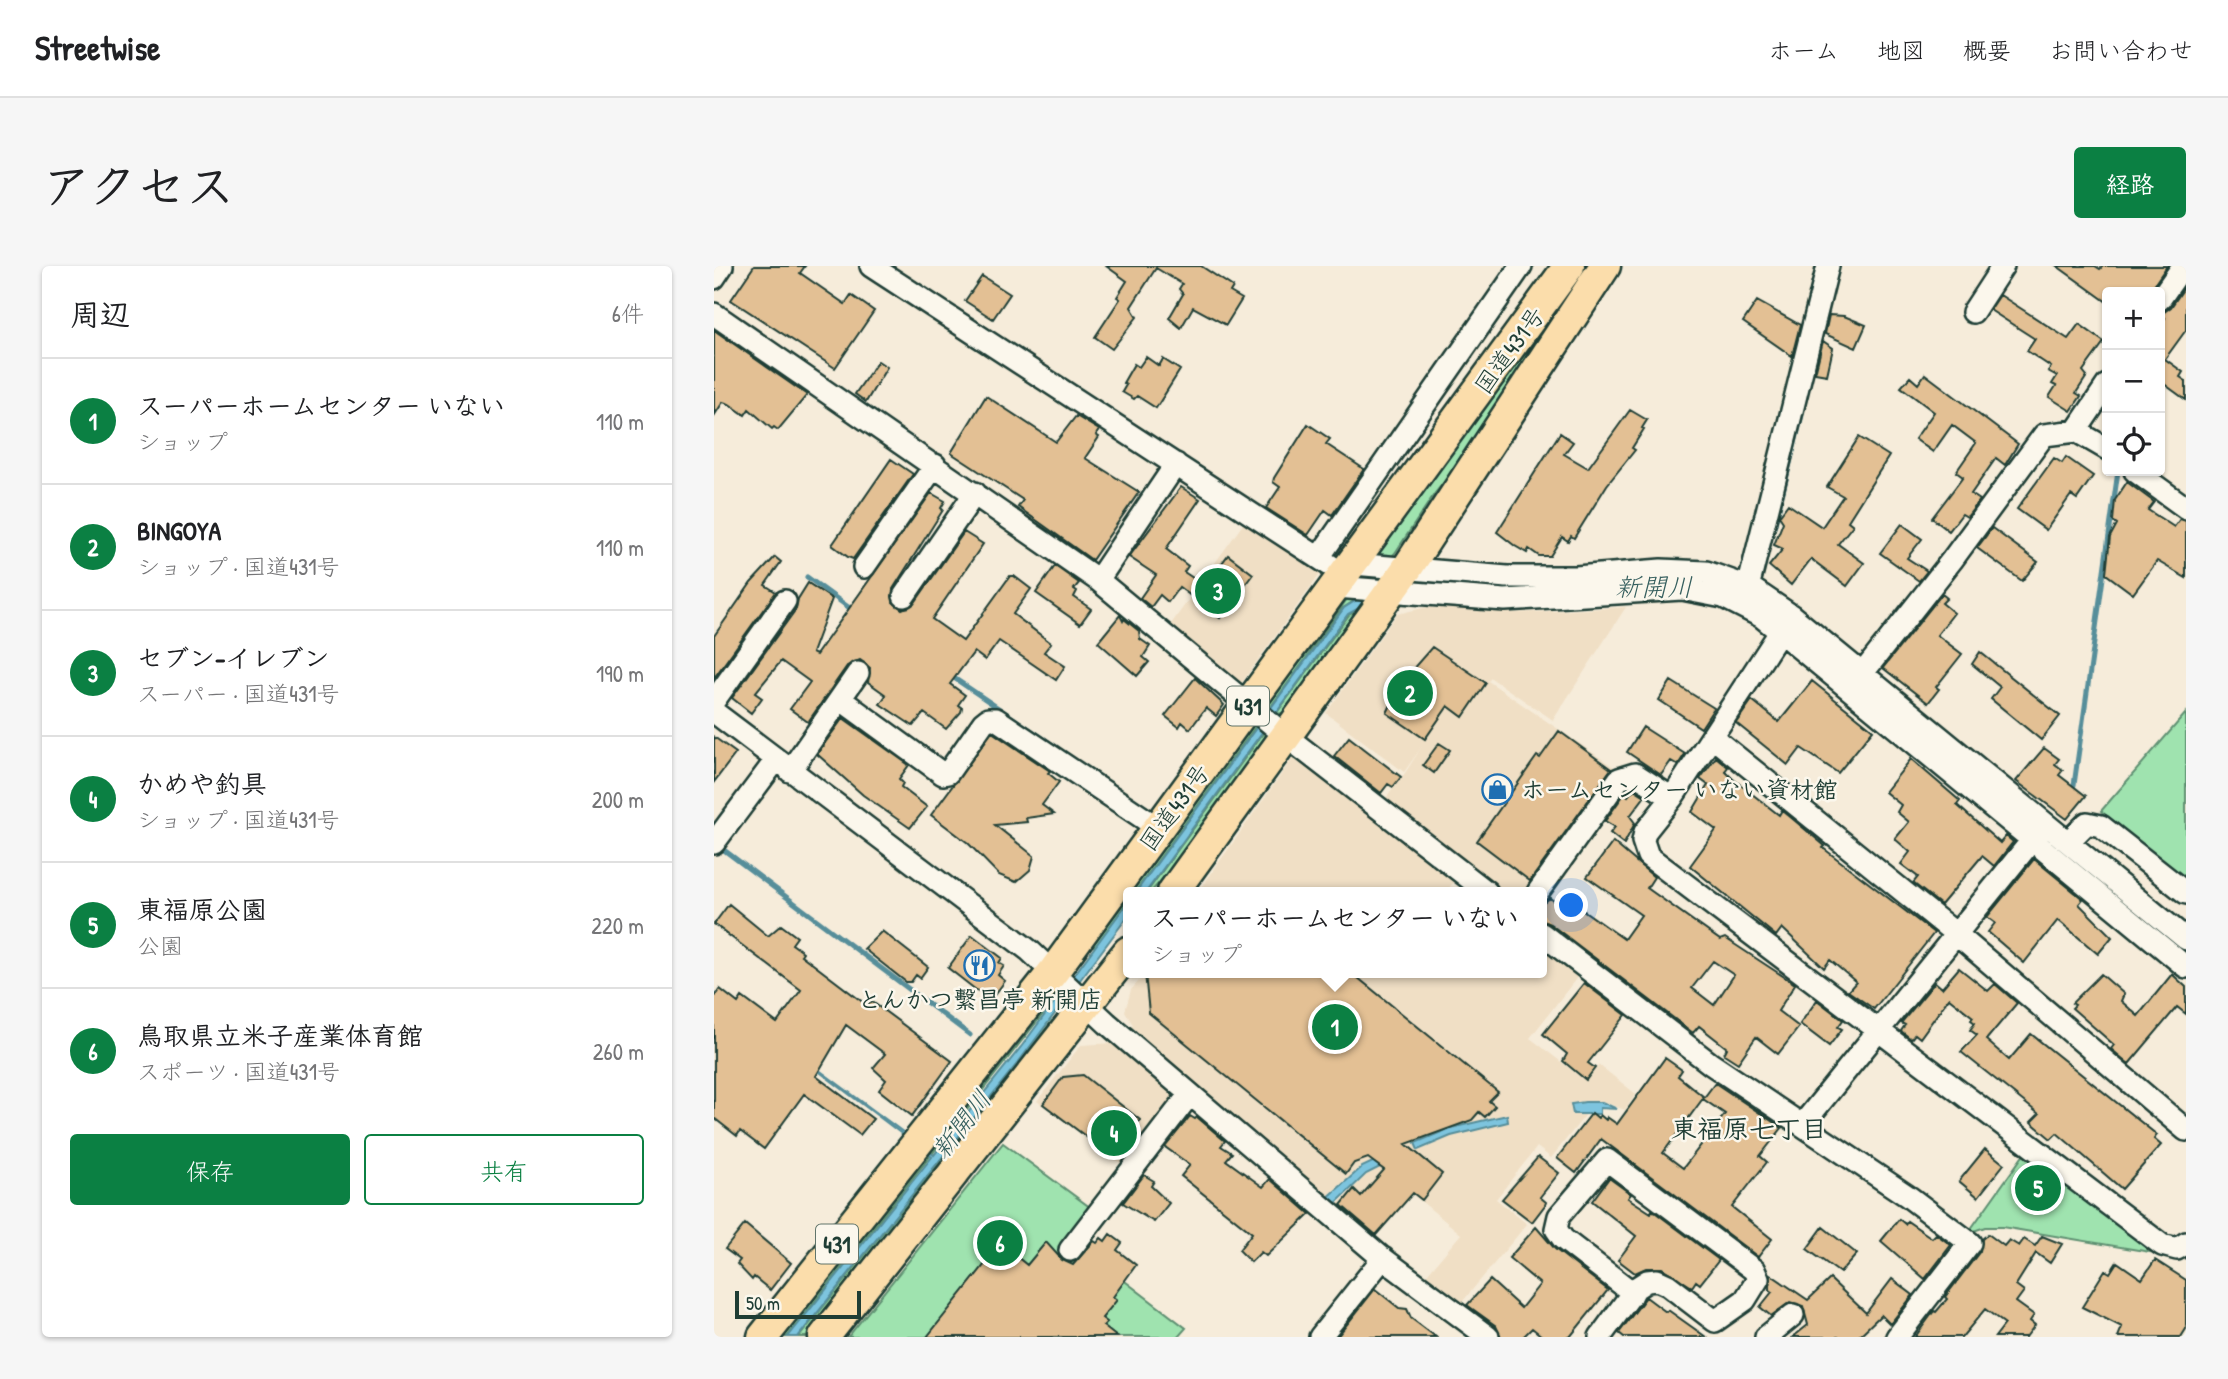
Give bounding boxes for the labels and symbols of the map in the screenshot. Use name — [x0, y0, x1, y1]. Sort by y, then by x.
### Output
street label: 国道431号 — [1467, 300, 1551, 400]
pin: 3 — [1195, 565, 1241, 617]
water label: 新開川 — [1615, 569, 1693, 604]
pin: 2 — [1387, 667, 1433, 719]
road number: 431 — [1227, 686, 1269, 726]
street label: 国道431号 — [1132, 757, 1216, 857]
shop icon: ホームセンター いない資材館 — [1481, 772, 1515, 806]
place label: ホームセンター いない資材館 — [1521, 773, 1838, 805]
your location — [1554, 888, 1588, 922]
restaurant icon: とんかつ繫昌亭 新開店 — [963, 948, 997, 982]
place label: とんかつ繫昌亭 新開店 — [857, 983, 1103, 1015]
pin: 1 — [1312, 1001, 1358, 1053]
water label: 新開川 — [923, 1082, 999, 1166]
pin: 4 — [1091, 1107, 1137, 1159]
district label: 東福原七丁目 — [1671, 1111, 1827, 1146]
pin: 5 — [2015, 1162, 2061, 1214]
pin: 6 — [977, 1217, 1023, 1269]
road number: 431 — [816, 1225, 858, 1264]
scale bar — [735, 1288, 861, 1320]

